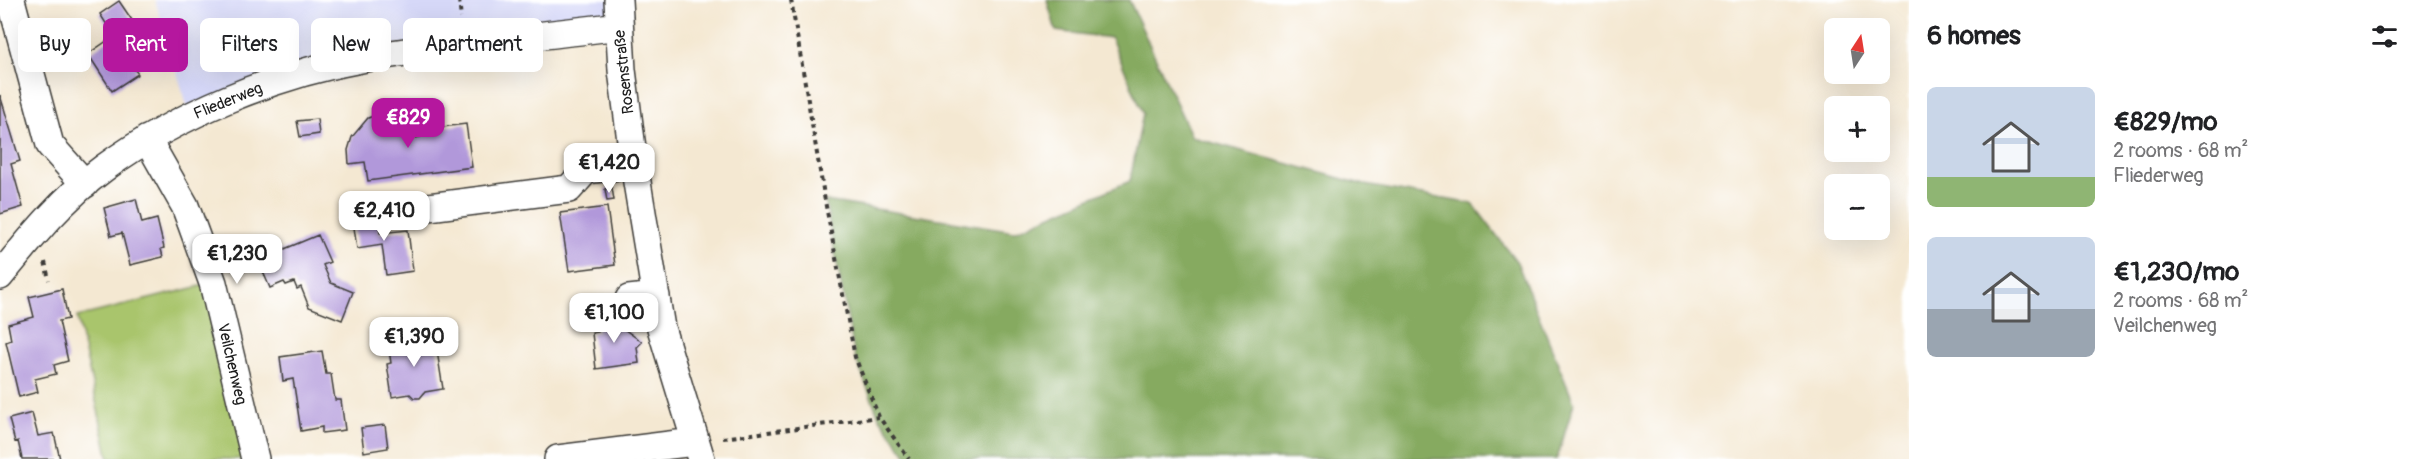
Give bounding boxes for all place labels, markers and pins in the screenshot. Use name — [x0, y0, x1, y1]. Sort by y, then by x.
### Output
pin: €829 — [372, 98, 444, 149]
pin: €1,420 — [560, 143, 658, 194]
pin: €2,410 — [335, 191, 433, 242]
pin: €1,230 — [188, 234, 286, 285]
pin: €1,100 — [565, 293, 663, 344]
pin: €1,390 — [365, 317, 463, 368]

